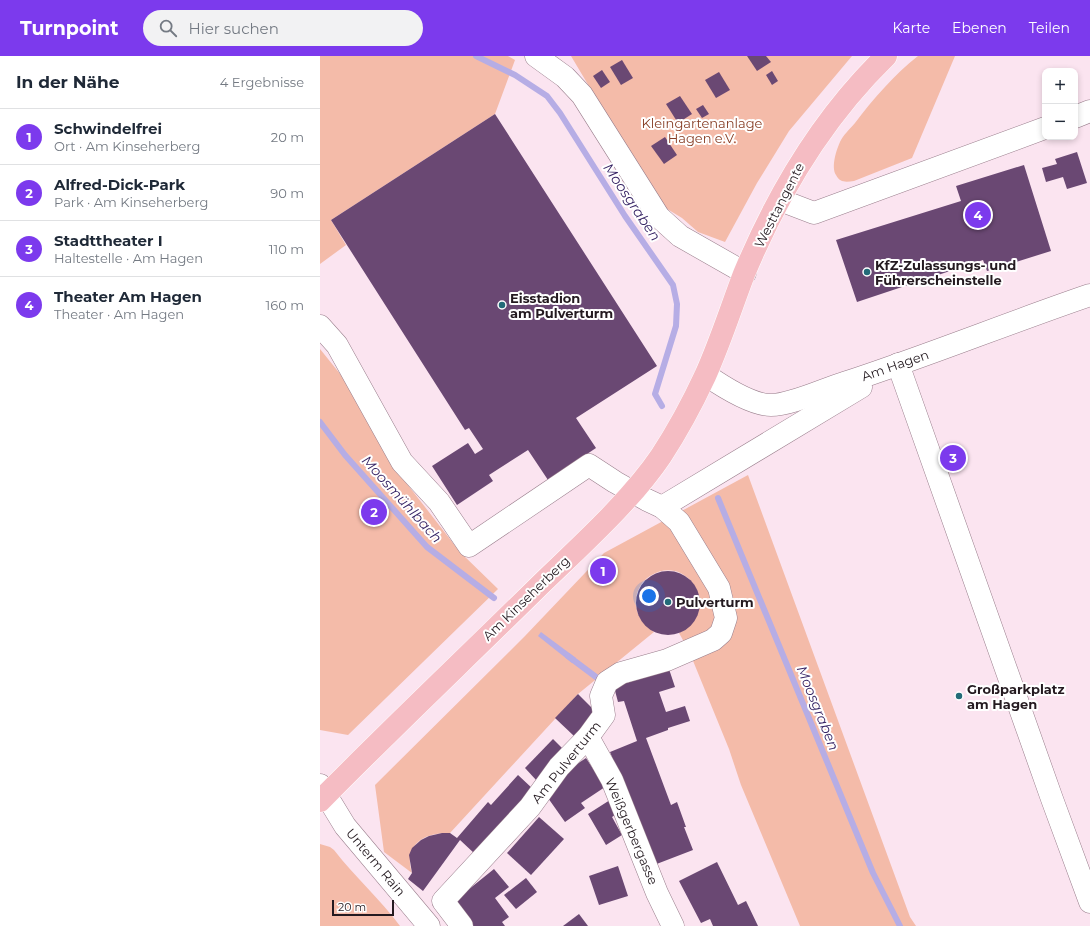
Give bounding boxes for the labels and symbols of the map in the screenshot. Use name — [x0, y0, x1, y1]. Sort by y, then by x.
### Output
park label: Kleingartenanlage Hagen e.V. — [642, 115, 763, 146]
water label: Moosgraben — [599, 160, 665, 244]
street label: Westtangente — [751, 160, 807, 250]
pin: 4 — [965, 200, 991, 230]
place label: KfZ-Zulassungs- und Führerscheinstelle — [875, 257, 1016, 288]
marker: KfZ-Zulassungs- und Führerscheinstelle — [862, 267, 872, 277]
place label: Eisstadion am Pulverturm — [510, 290, 613, 321]
marker: Eisstadion am Pulverturm — [497, 300, 507, 310]
street label: Am Hagen — [859, 346, 931, 384]
pin: 3 — [940, 443, 966, 473]
water label: Moosmühlbach — [358, 452, 446, 546]
pin: 2 — [361, 497, 387, 527]
street label: Am Kinseherberg — [479, 552, 573, 644]
pin: 1 — [590, 556, 616, 586]
your location — [639, 586, 659, 606]
place label: Pulverturm — [676, 594, 754, 610]
marker: Pulverturm — [663, 597, 673, 607]
water label: Moosgraben — [793, 663, 843, 753]
place label: Großparkplatz am Hagen — [967, 681, 1065, 712]
marker: Großparkplatz am Hagen — [954, 691, 964, 701]
street label: Am Pulverturm — [528, 718, 604, 806]
street label: Weißgerbergasse — [602, 775, 662, 887]
street label: Unterm Rain — [343, 825, 409, 899]
scale bar — [332, 898, 394, 917]

